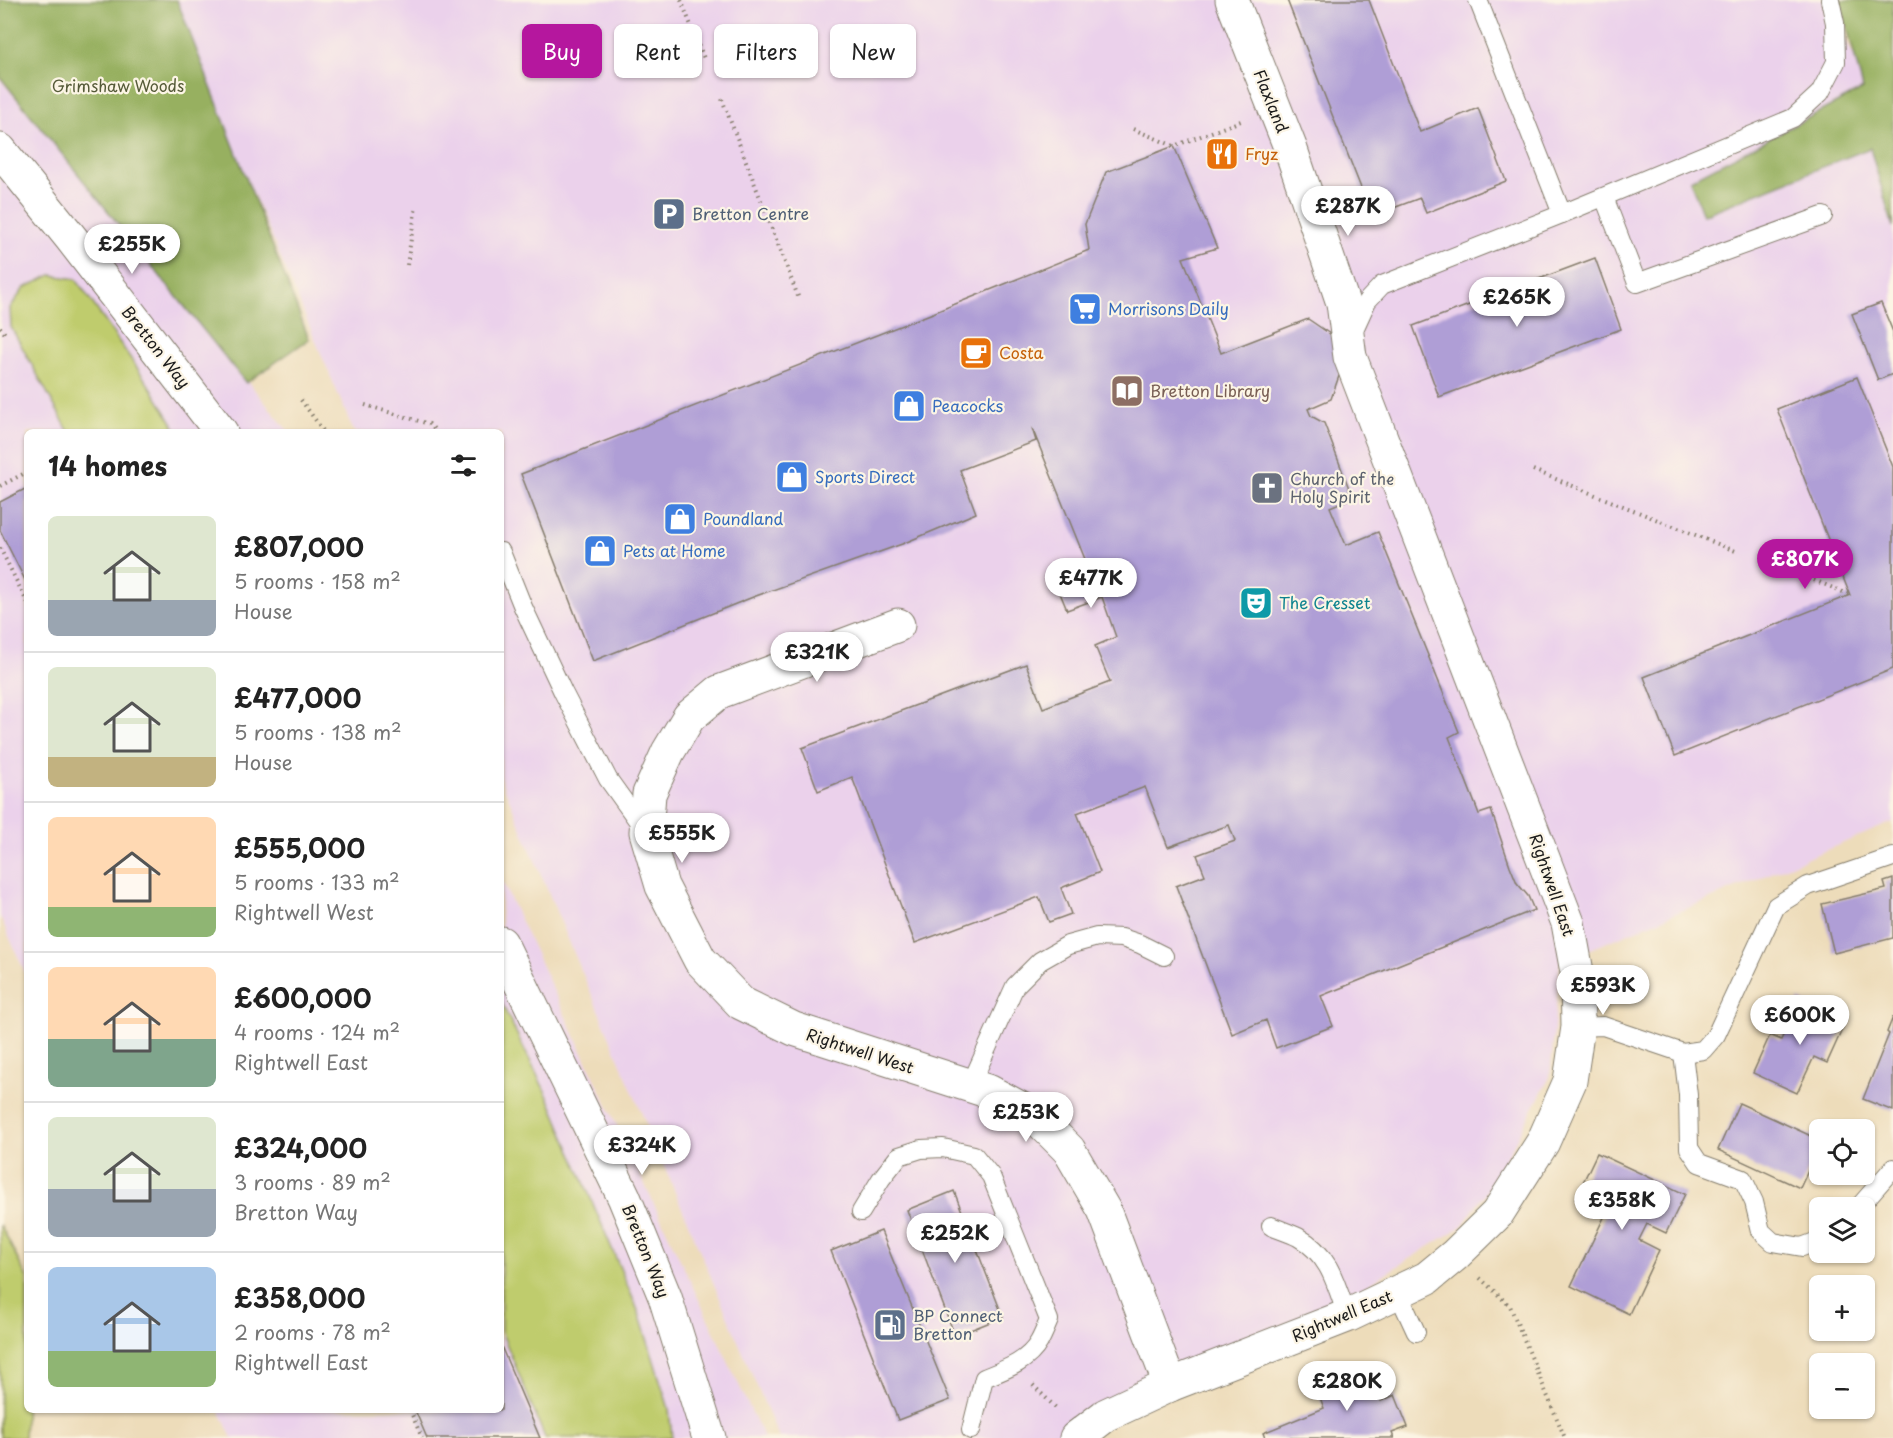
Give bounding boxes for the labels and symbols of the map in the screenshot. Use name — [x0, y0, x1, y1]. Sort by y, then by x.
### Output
street label: Flaxland — [1248, 65, 1296, 136]
park label: Grimshaw Woods — [52, 73, 184, 97]
restaurant icon: Fryz — [1204, 136, 1240, 172]
place label: Fryz — [1245, 141, 1278, 165]
pin: £287K — [1306, 186, 1390, 237]
parking icon: Bretton Centre — [651, 196, 687, 232]
place label: Bretton Centre — [692, 201, 809, 225]
pin: £255K — [90, 224, 174, 275]
pin: £265K — [1475, 277, 1559, 328]
supermarket icon: Morrisons Daily — [1067, 291, 1103, 327]
place label: Morrisons Daily — [1108, 296, 1229, 320]
street label: Bretton Way — [117, 300, 197, 393]
cafe icon: Costa — [958, 335, 994, 371]
place label: Costa — [999, 340, 1044, 364]
library icon: Bretton Library — [1109, 373, 1145, 409]
place label: Bretton Library — [1150, 378, 1270, 402]
shop icon: Peacocks — [891, 388, 927, 424]
place label: Peacocks — [932, 393, 1003, 417]
shop icon: Sports Direct — [774, 459, 810, 495]
place label: Sports Direct — [815, 464, 915, 488]
place label: Church of the Holy Spirit — [1290, 466, 1394, 508]
church icon: Church of the Holy Spirit — [1249, 470, 1285, 506]
shop icon: Poundland — [662, 501, 698, 537]
place label: Poundland — [703, 506, 784, 530]
shop icon: Pets at Home — [582, 533, 618, 569]
place label: Pets at Home — [623, 538, 726, 562]
pin: £807K — [1763, 539, 1847, 590]
pin: £477K — [1049, 558, 1133, 609]
theatre icon: The Cresset — [1238, 585, 1274, 621]
place label: The Cresset — [1279, 590, 1371, 614]
pin: £321K — [775, 632, 859, 683]
pin: £555K — [640, 813, 724, 864]
street label: Rightwell East — [1524, 830, 1582, 939]
pin: £593K — [1561, 965, 1645, 1016]
pin: £600K — [1758, 995, 1842, 1046]
street label: Rightwell West — [803, 1021, 917, 1079]
pin: £253K — [984, 1092, 1068, 1143]
pin: £324K — [600, 1125, 684, 1176]
pin: £358K — [1580, 1180, 1664, 1231]
street label: Bretton Way — [617, 1200, 677, 1301]
pin: £252K — [913, 1213, 997, 1264]
street label: Rightwell East — [1288, 1283, 1396, 1347]
place label: BP Connect Bretton — [913, 1303, 1002, 1345]
fuel station icon: BP Connect Bretton — [872, 1307, 908, 1343]
pin: £280K — [1305, 1361, 1389, 1412]

